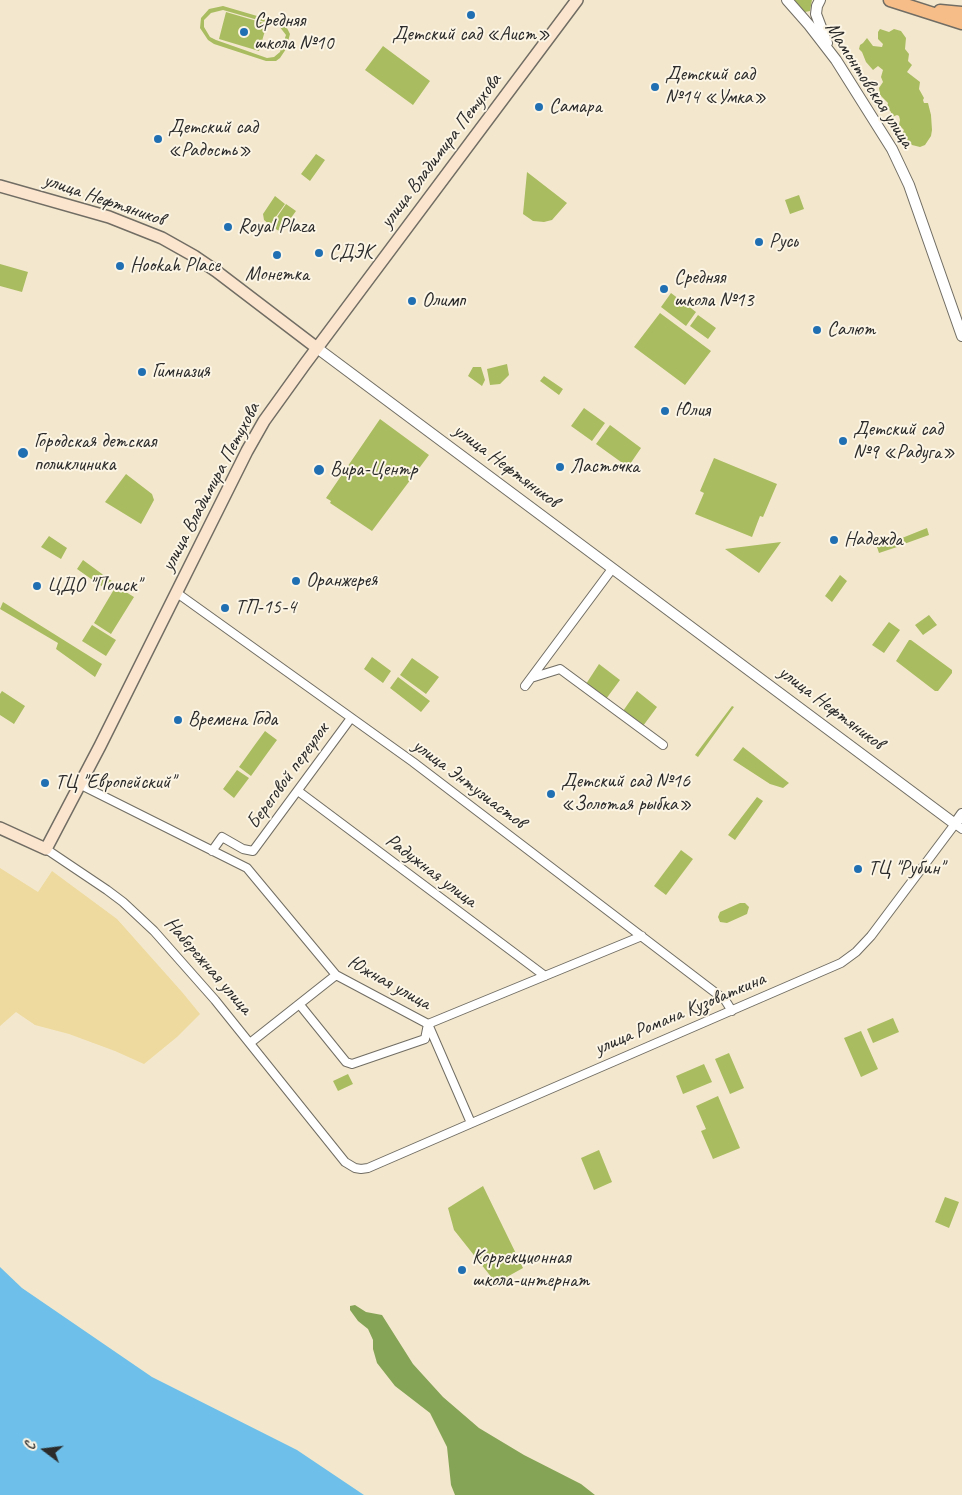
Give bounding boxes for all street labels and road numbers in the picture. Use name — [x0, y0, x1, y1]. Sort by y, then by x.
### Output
street label: Мамонтовская улица — [819, 17, 919, 153]
street label: улица Владимира Петухова — [375, 69, 507, 233]
street label: улица Нефтяников — [41, 168, 167, 232]
street label: улица Владимира Петухова — [156, 399, 266, 575]
street label: улица Нефтяников — [448, 419, 564, 513]
street label: улица Нефтяников — [773, 661, 889, 755]
street label: Береговой переулок — [242, 718, 334, 834]
street label: улица Энтузиастов — [408, 734, 530, 834]
street label: Радужная улица — [381, 829, 481, 913]
street label: Набережная улица — [159, 912, 257, 1020]
street label: Южная улица — [343, 950, 435, 1016]
street label: улица Романа Кузоваткина — [591, 967, 769, 1061]

